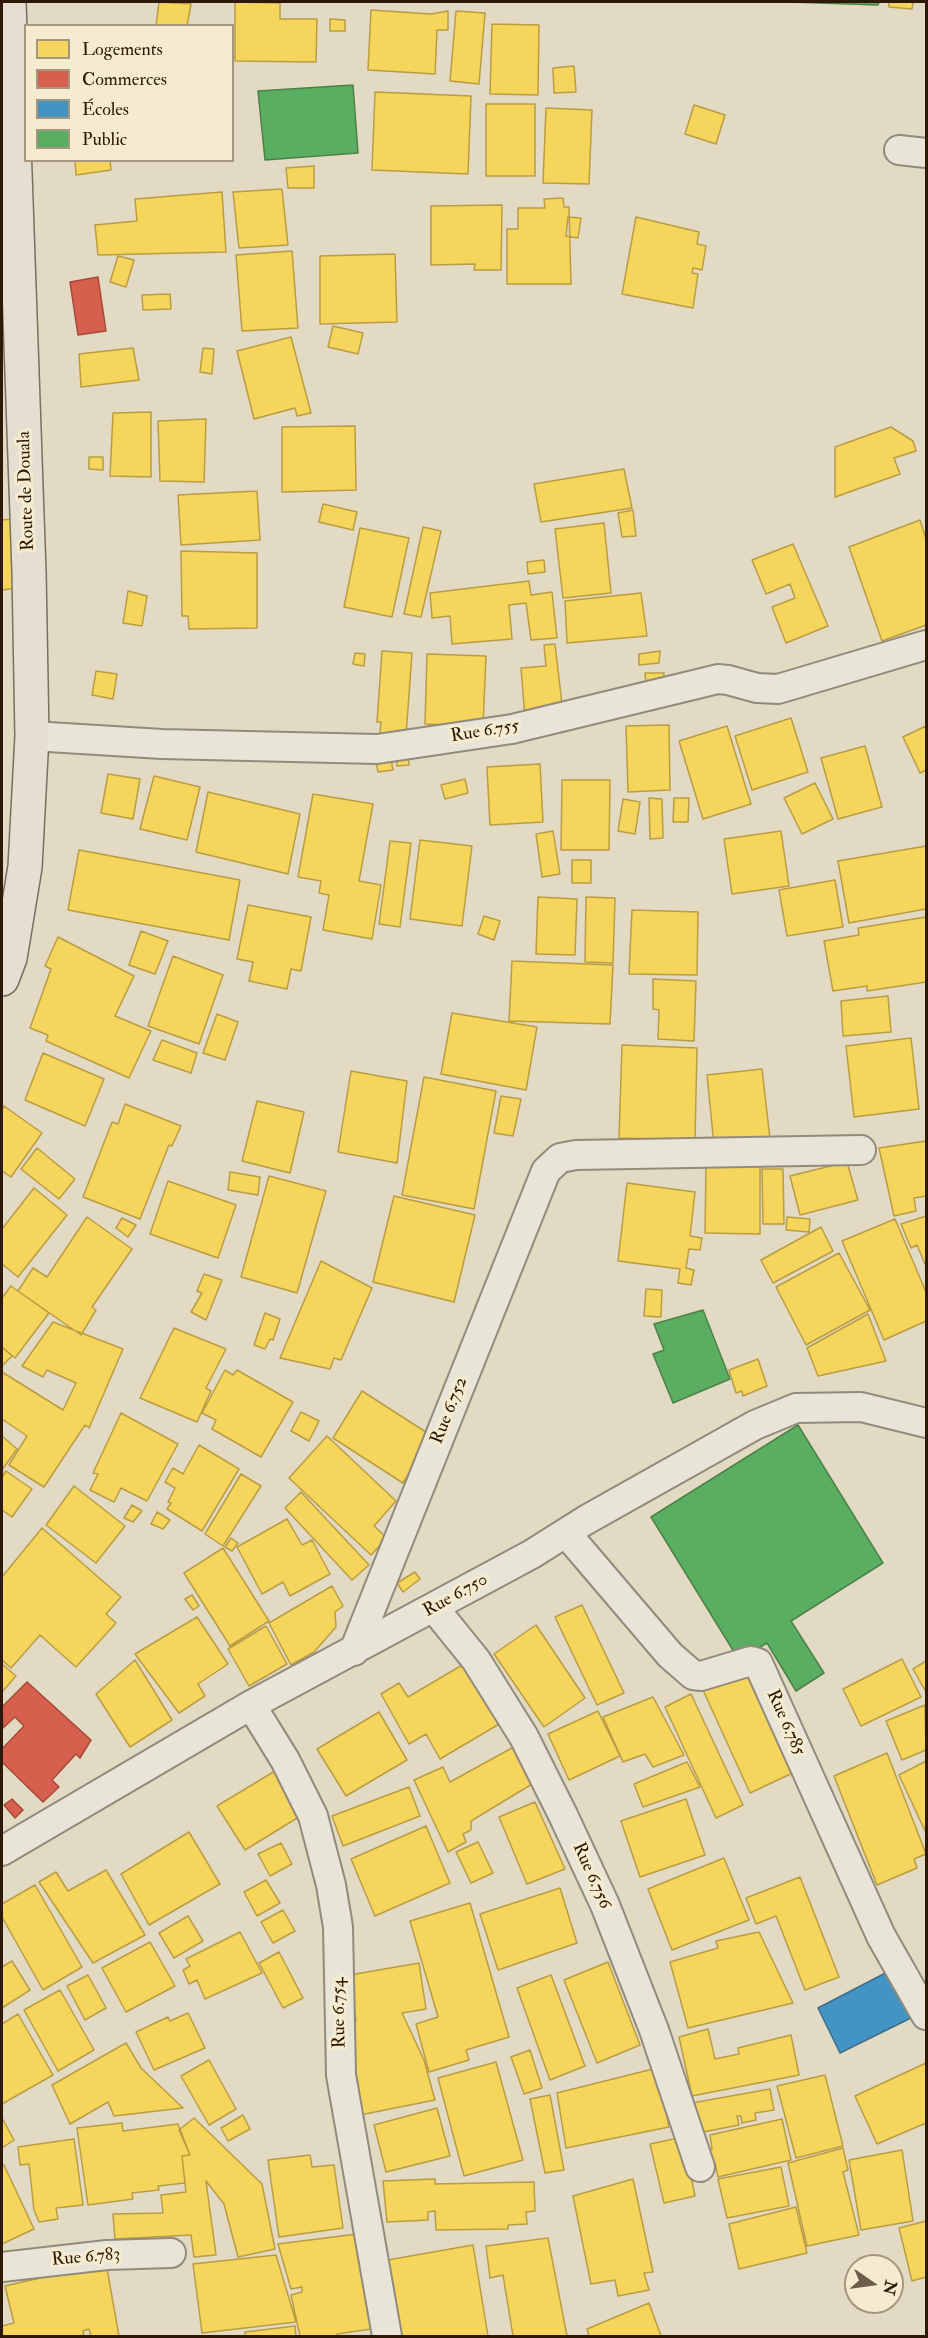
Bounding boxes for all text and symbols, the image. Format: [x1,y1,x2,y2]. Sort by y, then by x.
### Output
legend [24,24,234,162]
text: Logements [82,38,163,61]
text: Commerces [82,68,167,91]
text: Écoles [82,98,129,121]
text: Public [82,128,127,151]
street label: Route de Douala [14,431,40,551]
street label: Rue 6.755 [449,716,521,748]
street label: Rue 6.752 [427,1374,473,1448]
street label: Rue 6.750 [420,1569,492,1623]
street label: Rue 6.785 [761,1687,809,1759]
street label: Rue 6.756 [567,1839,615,1913]
street label: Rue 6.754 [329,1978,351,2048]
street label: Rue 6.783 [51,2244,121,2272]
north arrow [844,2254,904,2314]
text: N [878,2278,901,2297]

